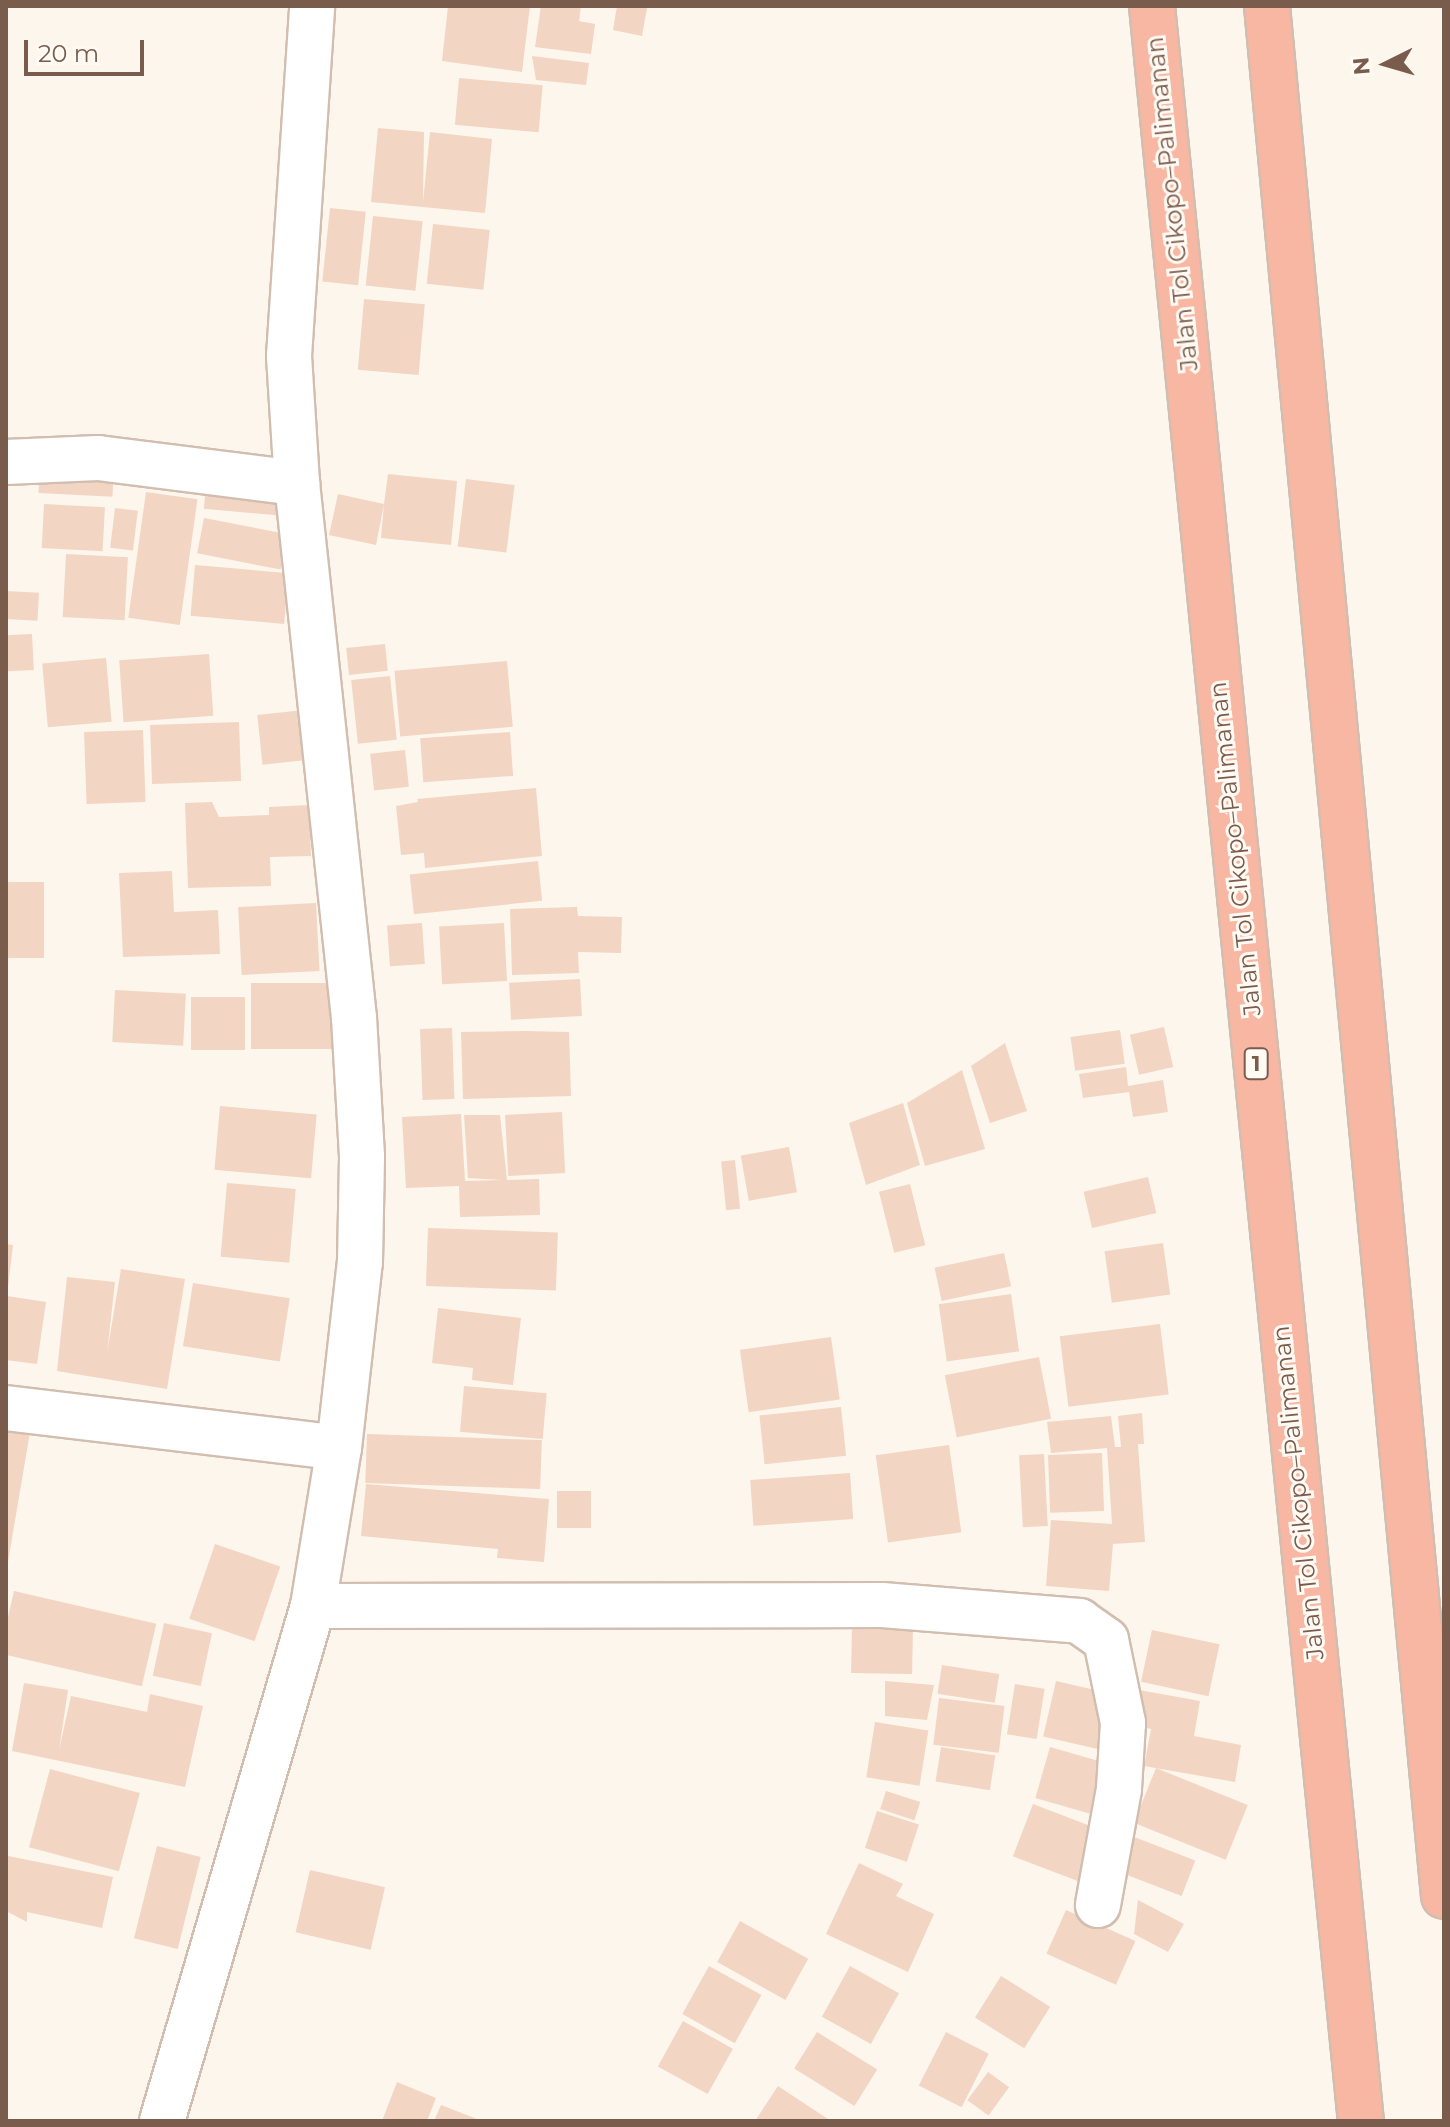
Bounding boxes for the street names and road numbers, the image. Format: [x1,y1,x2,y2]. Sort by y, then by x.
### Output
street label: Jalan Tol Cikopo–Palimanan [1140,36,1204,372]
street label: Jalan Tol Cikopo–Palimanan [1203,681,1267,1017]
road number: 1 [1242,1046,1270,1082]
street label: Jalan Tol Cikopo–Palimanan [1266,1325,1330,1661]

